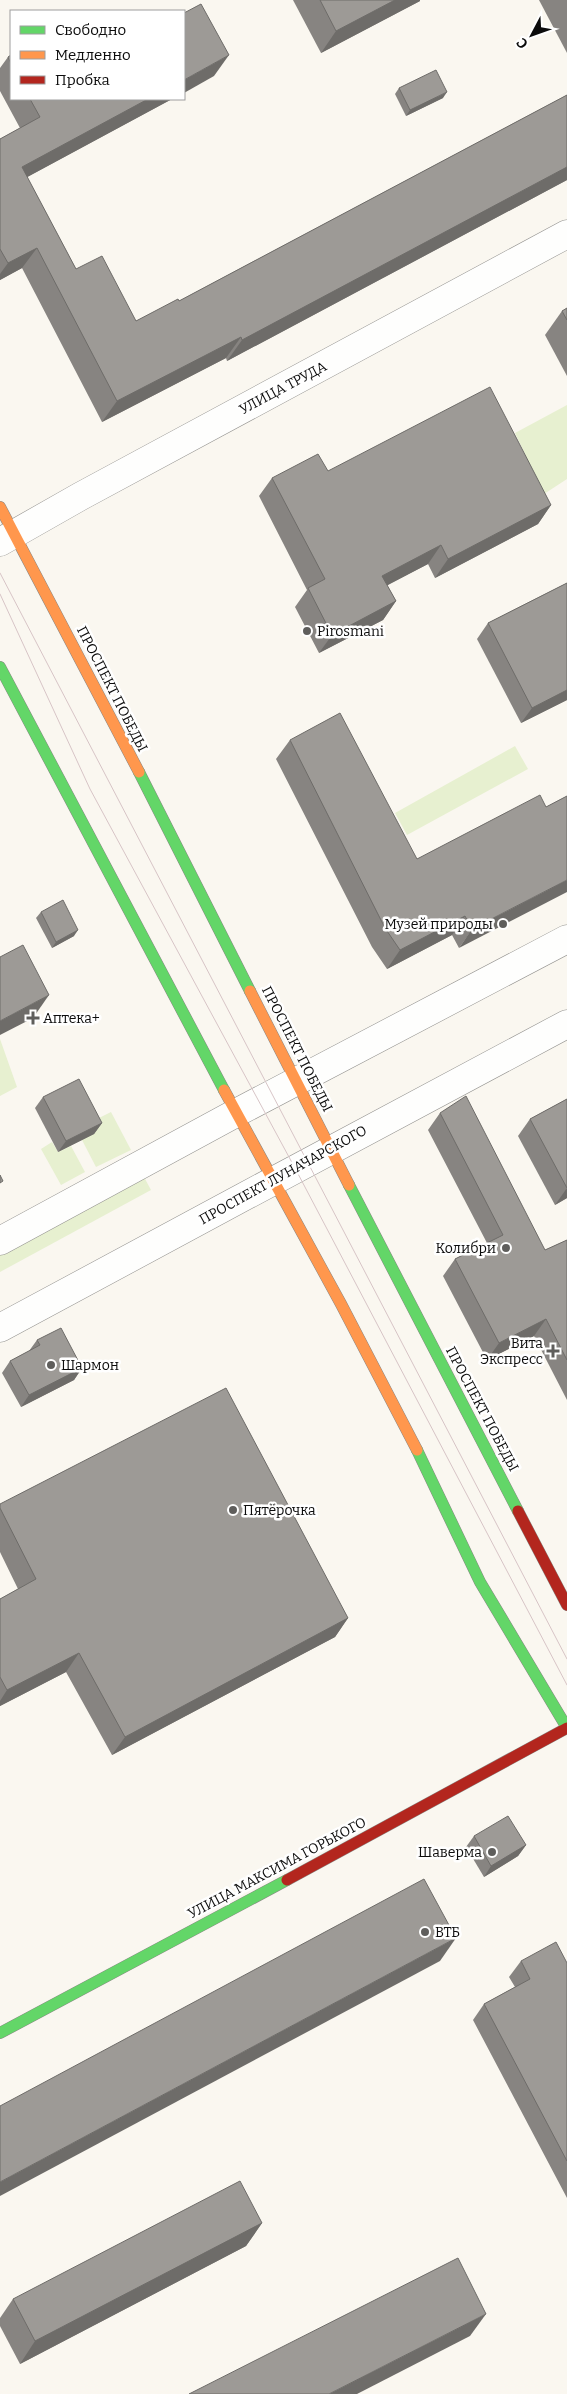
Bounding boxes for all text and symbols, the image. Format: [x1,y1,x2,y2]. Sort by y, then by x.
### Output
legend [10,10,185,100]
north arrow [507,10,557,60]
text: Свободно [55,21,126,39]
text: С [513,34,532,52]
text: Медленно [55,46,131,64]
text: Пробка [55,71,110,89]
street label: УЛИЦА ТРУДА [236,358,330,418]
street label: ПРОСПЕКТ ПОБЕДЫ [73,623,151,755]
place label: Pirosmani [317,623,384,640]
marker: Pirosmani [301,625,313,637]
place label: Музей природы [384,916,493,933]
marker: Музей природы [497,918,509,930]
street label: ПРОСПЕКТ ПОБЕДЫ [258,983,336,1115]
place label: Аптека+ [43,1010,100,1027]
marker: Аптека+ [27,1012,39,1024]
street label: ПРОСПЕКТ ЛУНАЧАРСКОГО [196,1122,370,1228]
place label: Колибри [435,1240,496,1257]
marker: Колибри [500,1242,512,1254]
place label: Вита Экспресс [480,1335,543,1368]
street label: ПРОСПЕКТ ПОБЕДЫ [442,1344,522,1474]
marker: Вита Экспресс [547,1345,559,1357]
place label: Шармон [61,1357,119,1374]
marker: Шармон [45,1359,57,1371]
place label: Пятёрочка [243,1502,316,1519]
marker: Пятёрочка [227,1504,239,1516]
street label: УЛИЦА МАКСИМА ГОРЬКОГО [185,1814,369,1922]
place label: Шаверма [418,1844,482,1861]
marker: Шаверма [486,1846,498,1858]
place label: ВТБ [435,1924,460,1941]
marker: ВТБ [419,1926,431,1938]

